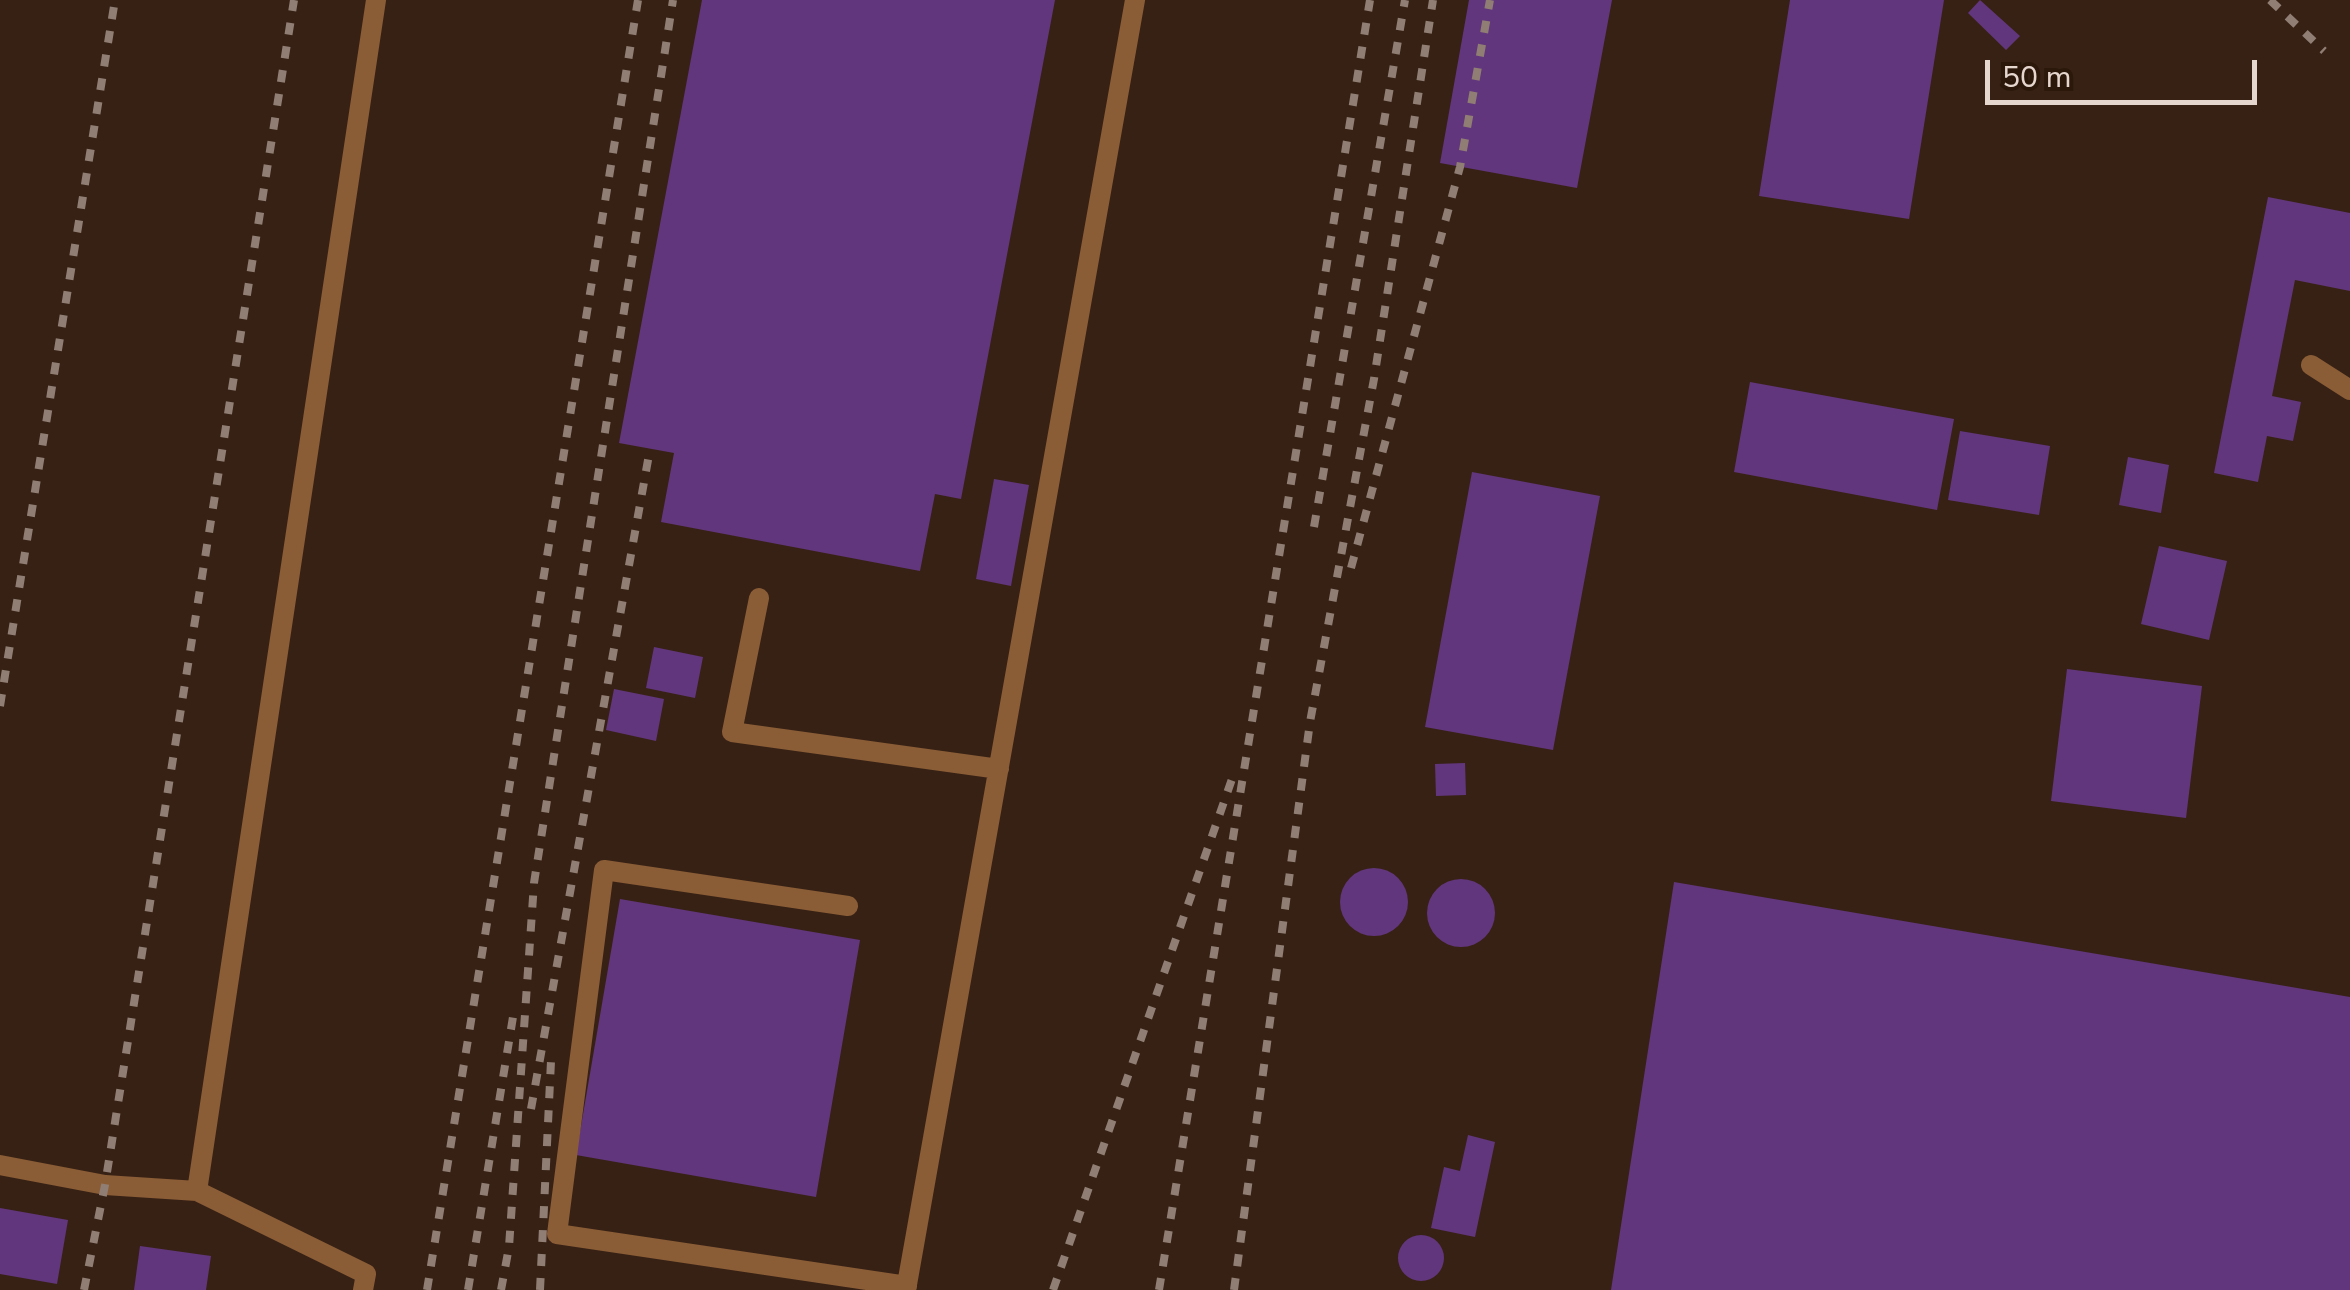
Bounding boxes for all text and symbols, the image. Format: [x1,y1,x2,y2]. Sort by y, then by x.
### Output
scale bar [1990,40,2262,102]
text: 50 m [2002,57,2071,98]

